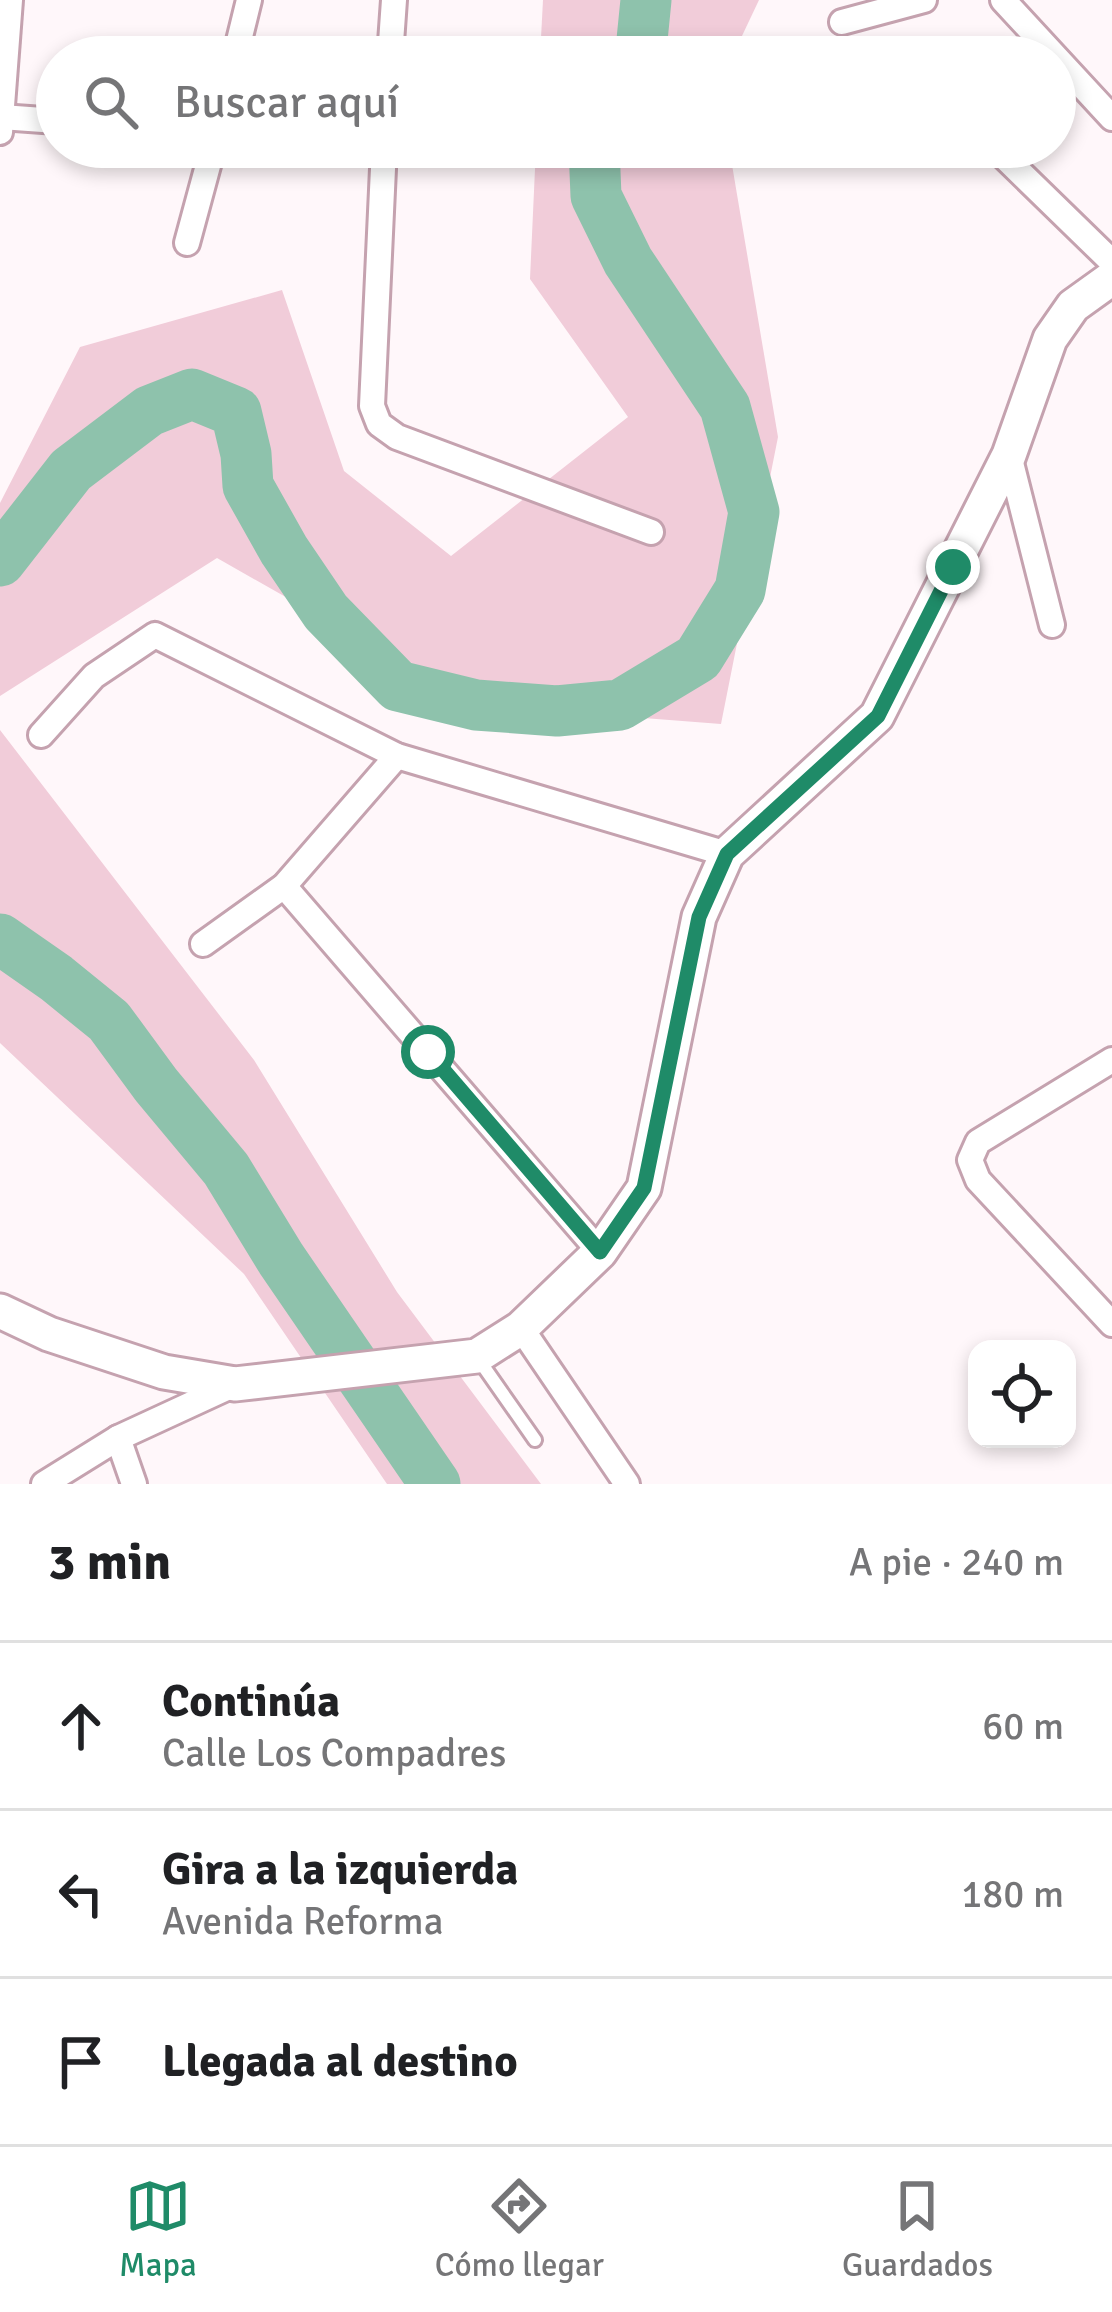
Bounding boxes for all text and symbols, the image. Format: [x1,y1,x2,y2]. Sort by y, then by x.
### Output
search box [36,36,1076,168]
icon: search [78,69,144,135]
text: Buscar aquí [174,75,399,130]
route end [926,540,980,594]
route start [401,1025,455,1079]
map controls [968,1340,1076,1448]
button: locate [968,1340,1076,1448]
text: 3 min [48,1531,171,1594]
text: A pie · 240 m [849,1538,1064,1586]
text: Continúa [162,1674,340,1729]
icon: ahead [48,1693,114,1759]
text: 60 m [982,1702,1064,1750]
text: Calle Los Compadres [162,1729,506,1777]
text: Gira a la izquierda [162,1842,518,1897]
icon: left [48,1861,114,1927]
text: 180 m [961,1870,1064,1918]
text: Avenida Reforma [162,1897,443,1945]
icon: arrive [48,2029,114,2095]
text: Llegada al destino [162,2034,518,2089]
tab: Mapa [119,2173,197,2286]
tab: Cómo llegar [435,2173,604,2286]
tab: Guardados [842,2173,993,2286]

